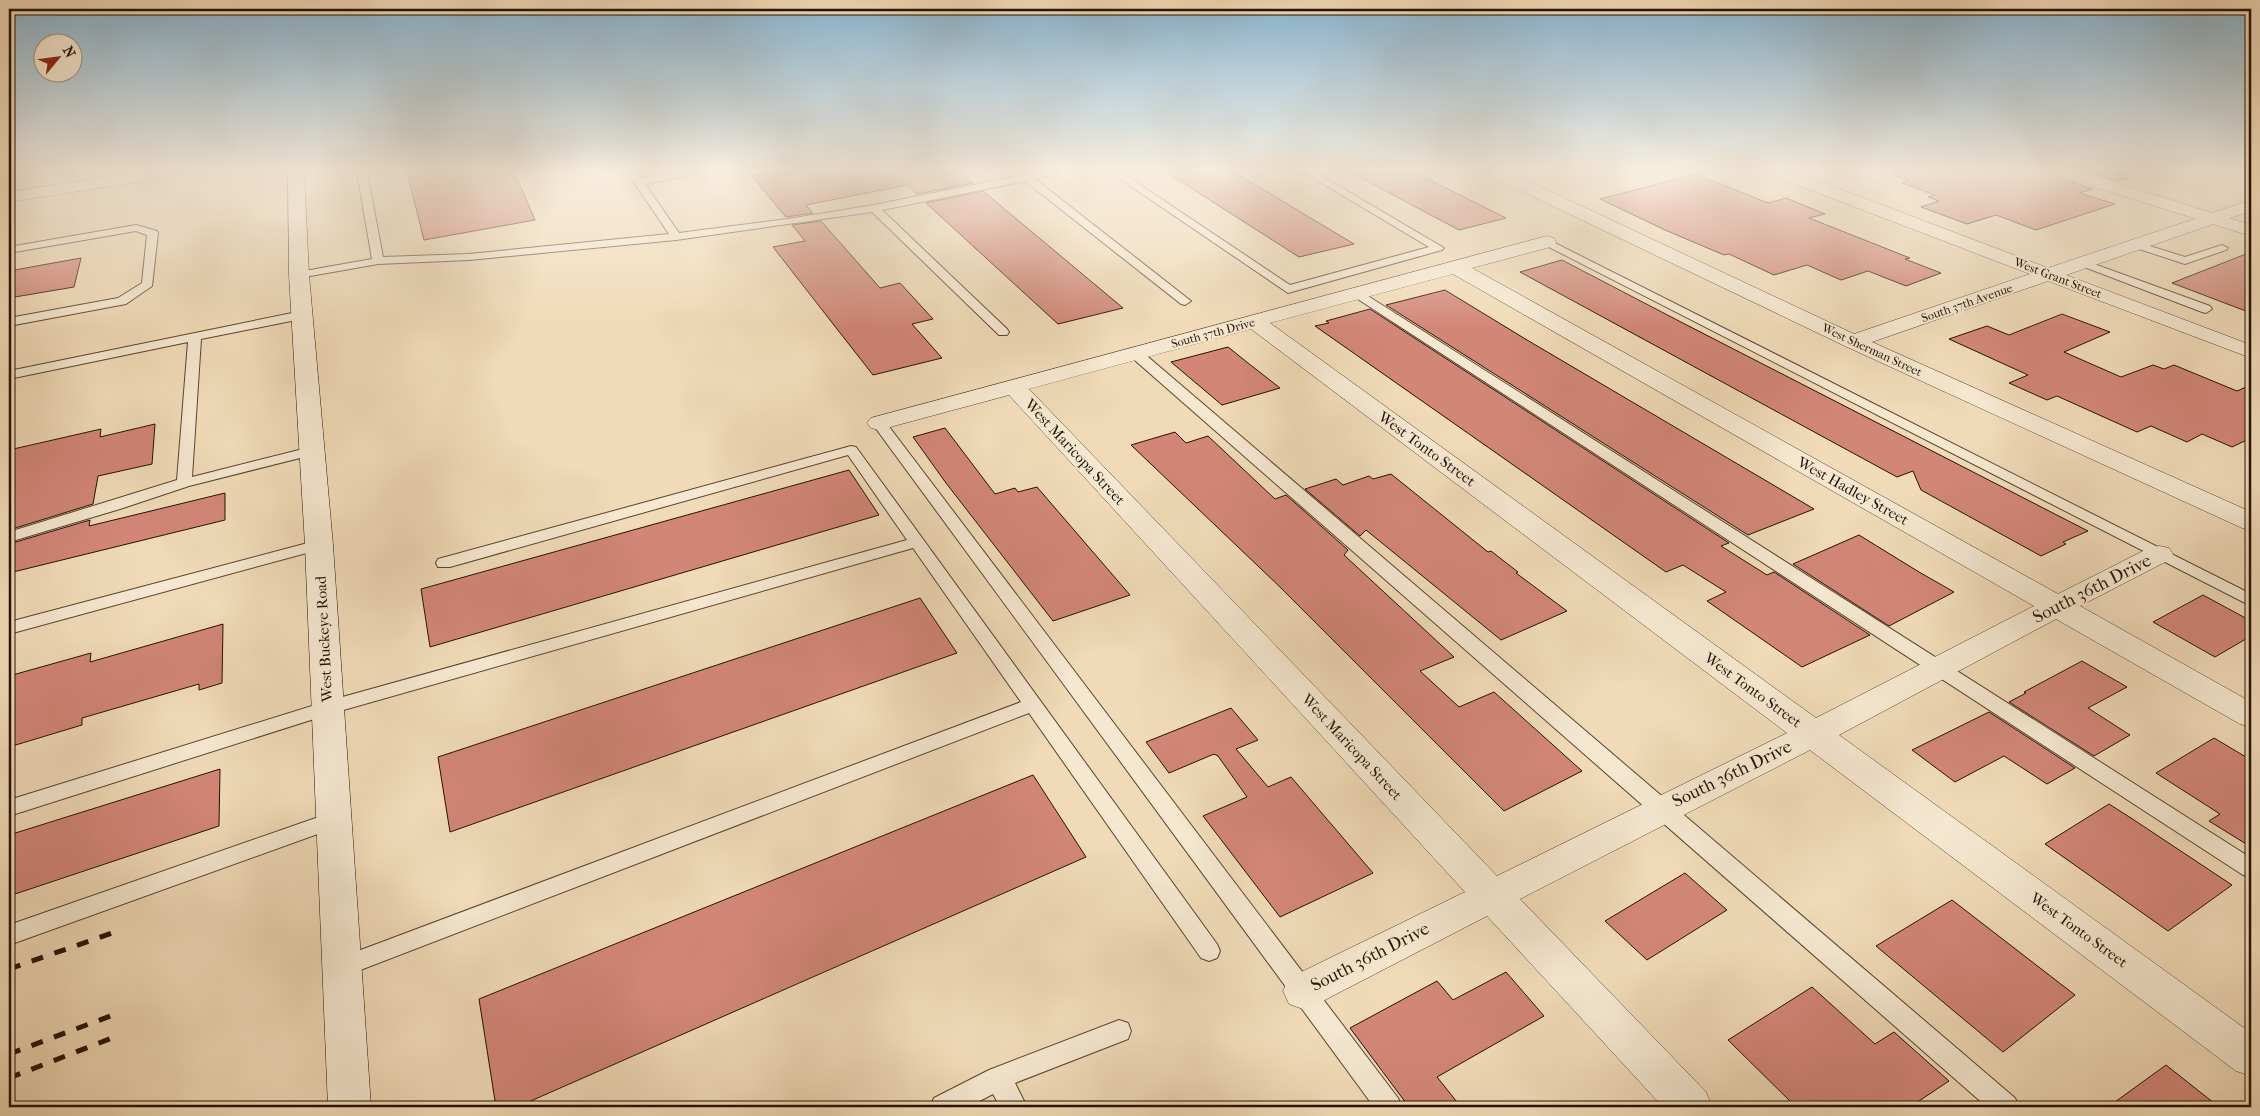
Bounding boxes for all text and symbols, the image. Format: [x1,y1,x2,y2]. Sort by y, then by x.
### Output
north arrow [32,32,82,82]
text: N [59,43,79,61]
street label: West Grant Street [2011,254,2104,301]
street label: South 37th Avenue [1920,281,2015,325]
street label: South 37th Drive [1170,315,1256,351]
street label: West Sherman Street [1819,320,1925,380]
street label: West Maricopa Street [1020,394,1129,509]
street label: West Tonto Street [1374,407,1480,491]
street label: West Hadley Street [1793,453,1912,529]
street label: South 36th Drive [2029,550,2155,628]
street label: West Buckeye Road [312,575,336,704]
street label: West Tonto Street [1700,648,1806,732]
street label: West Maricopa Street [1297,689,1406,804]
street label: South 36th Drive [1669,736,1795,812]
street label: West Tonto Street [2026,888,2132,972]
street label: South 36th Drive [1307,918,1433,996]

